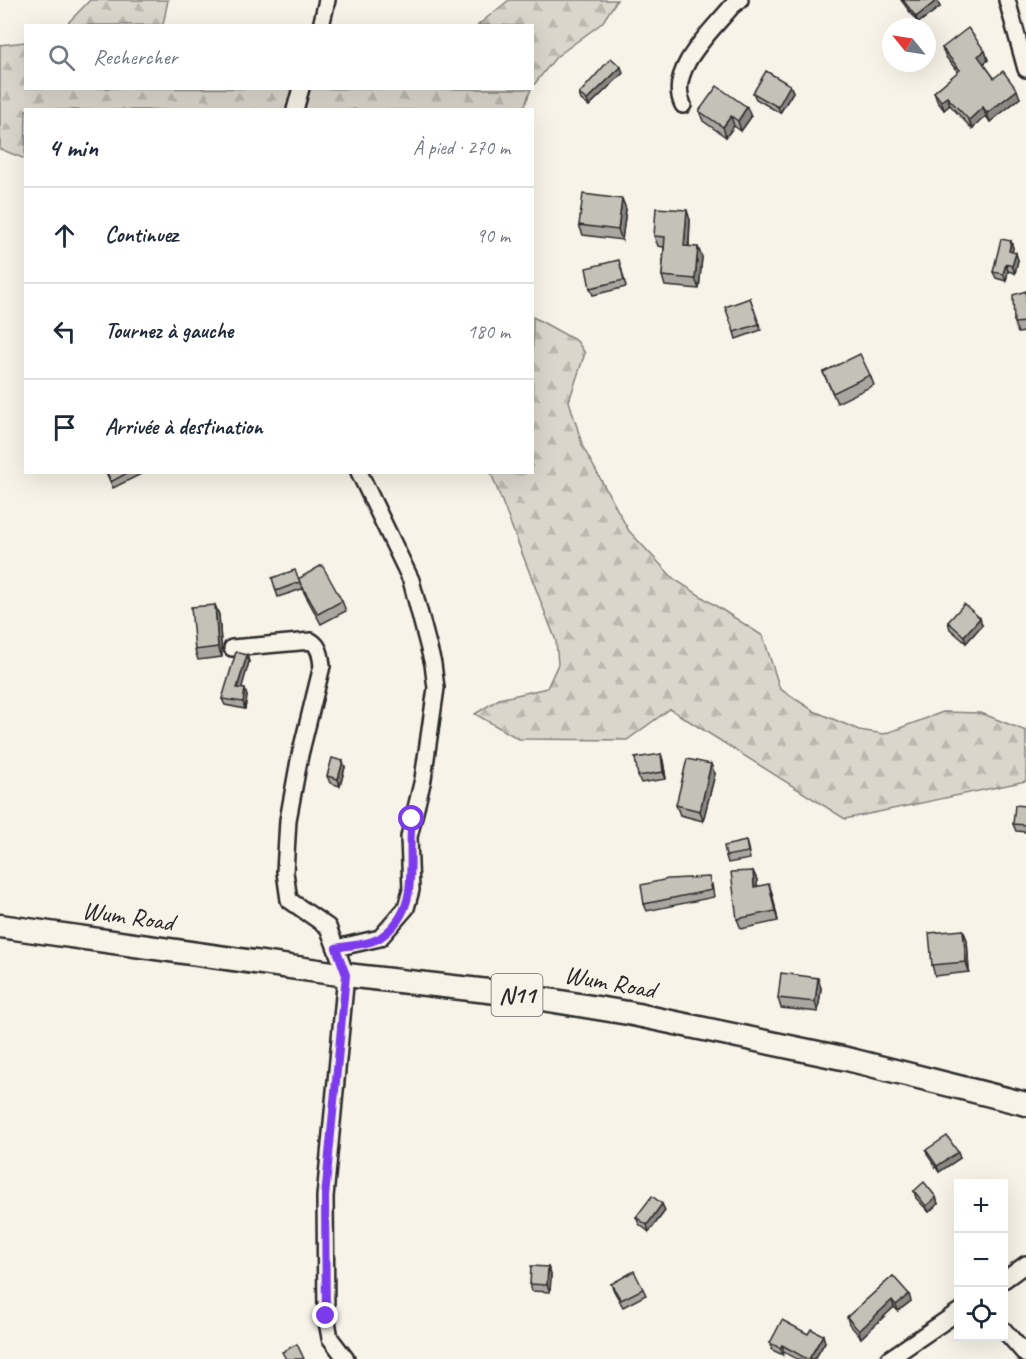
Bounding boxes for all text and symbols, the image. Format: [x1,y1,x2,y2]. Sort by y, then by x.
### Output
north arrow [882,18,936,72]
search box [24,24,534,90]
icon: search [45,41,78,74]
text: Rechercher [93,43,177,71]
text: 4 min [48,131,98,164]
text: À pied · 270 m [413,135,510,160]
icon: ahead [48,219,81,252]
text: Continuez [105,221,178,249]
text: 90 m [476,223,510,248]
icon: left [48,315,81,348]
text: Tournez à gauche [105,317,233,345]
text: 180 m [467,319,510,344]
icon: arrive [48,411,81,444]
text: Arrivée à destination [105,413,263,441]
route start [398,805,424,831]
street label: Wum Road [80,893,180,939]
street label: Wum Road [562,958,662,1007]
road number: N11 [492,974,542,1016]
map controls [954,1179,1008,1341]
button: + [954,1179,1008,1233]
button: − [954,1233,1008,1287]
button: locate [954,1287,1008,1341]
route end [312,1302,338,1328]

